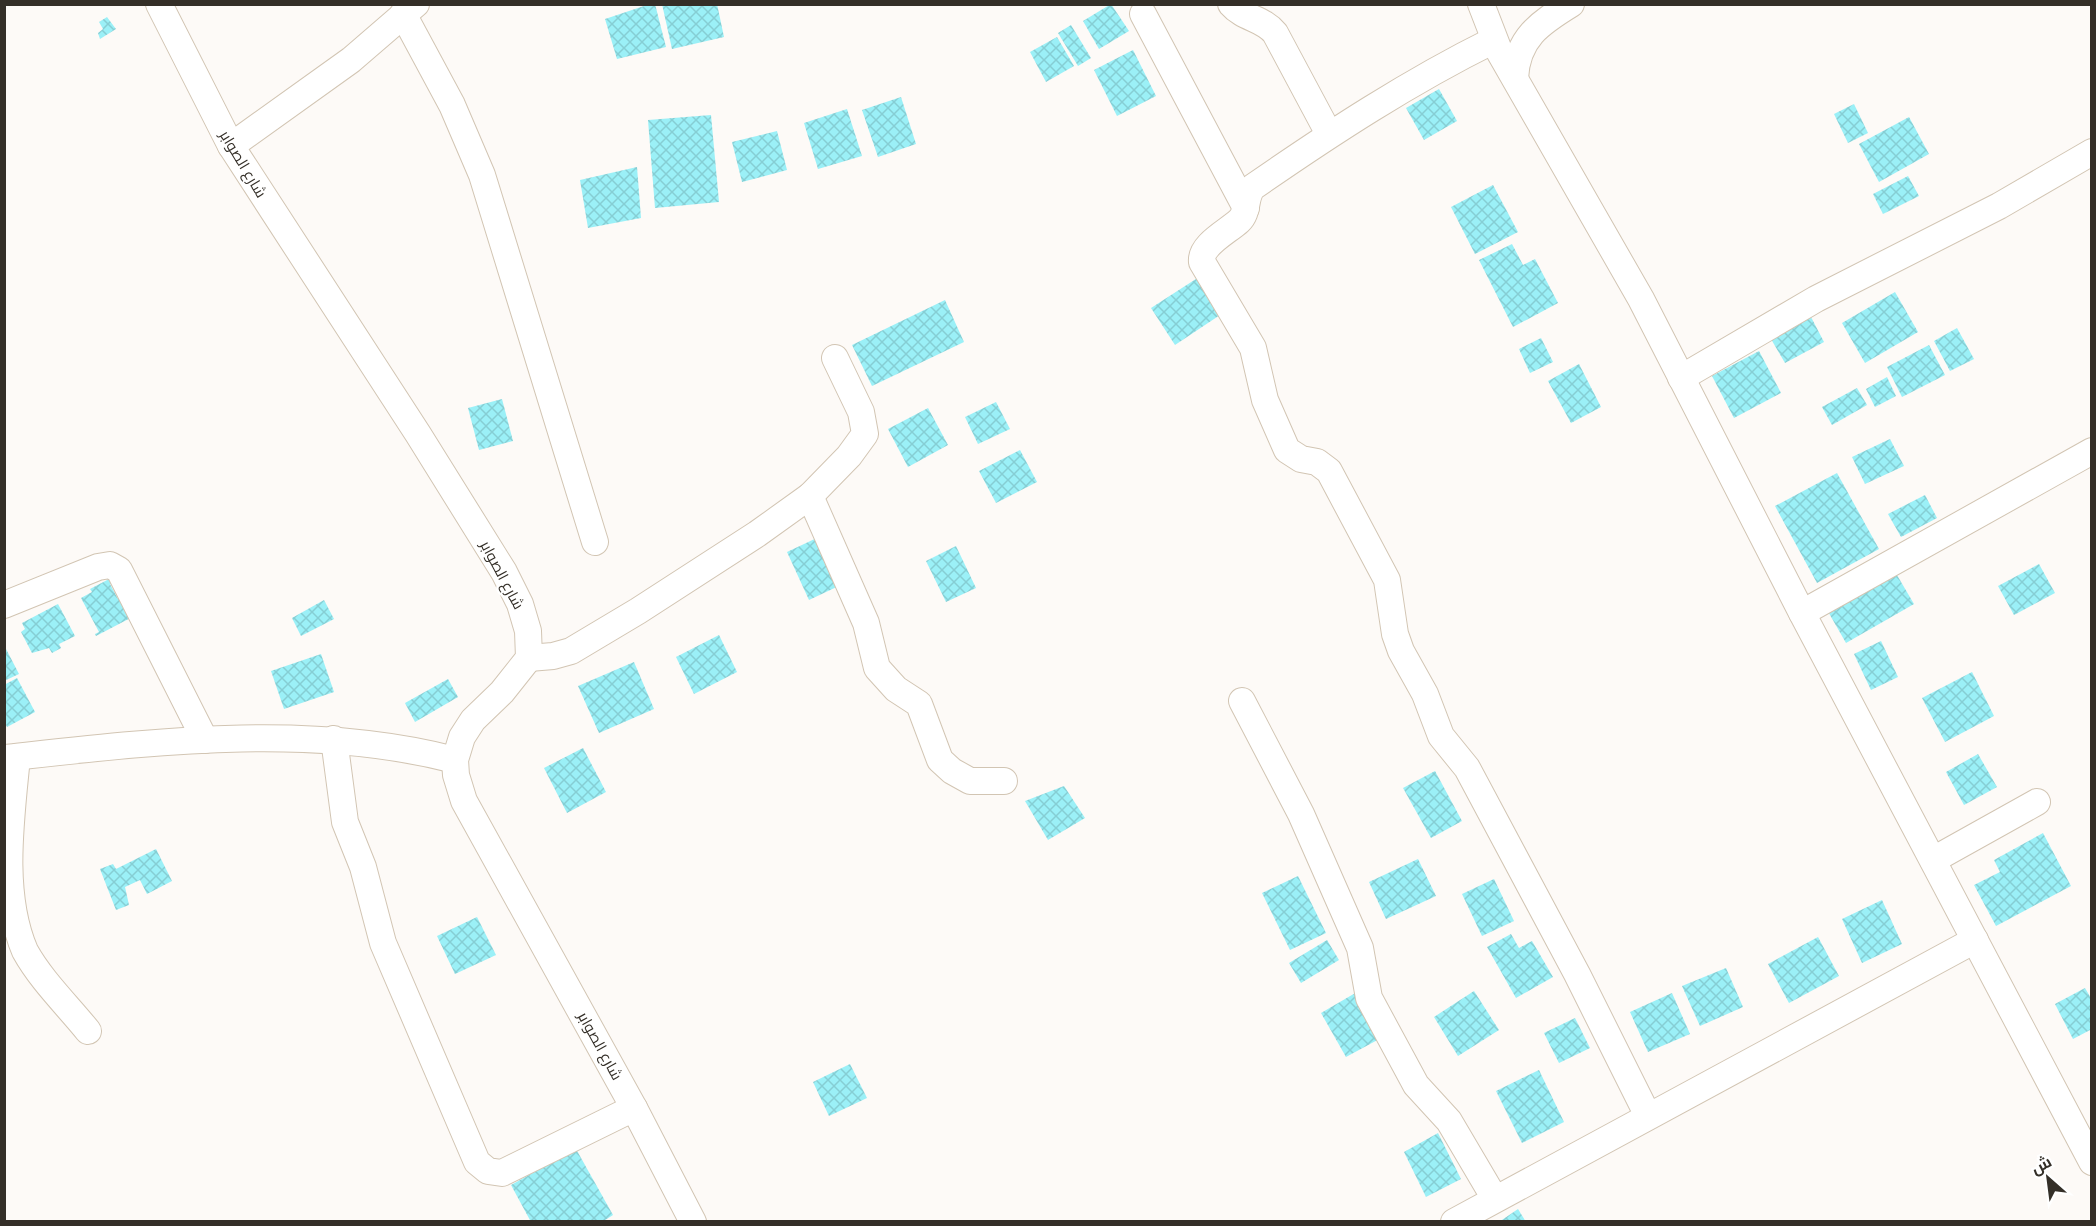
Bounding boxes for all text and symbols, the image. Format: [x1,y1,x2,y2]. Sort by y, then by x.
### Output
street label: شارع الصوابر [214,126,270,202]
street label: شارع الصوابر [474,537,528,613]
street label: شارع الصوابر [572,1008,626,1084]
north arrow [2018,1148,2078,1208]
text: ش [2028,1152,2055,1179]

